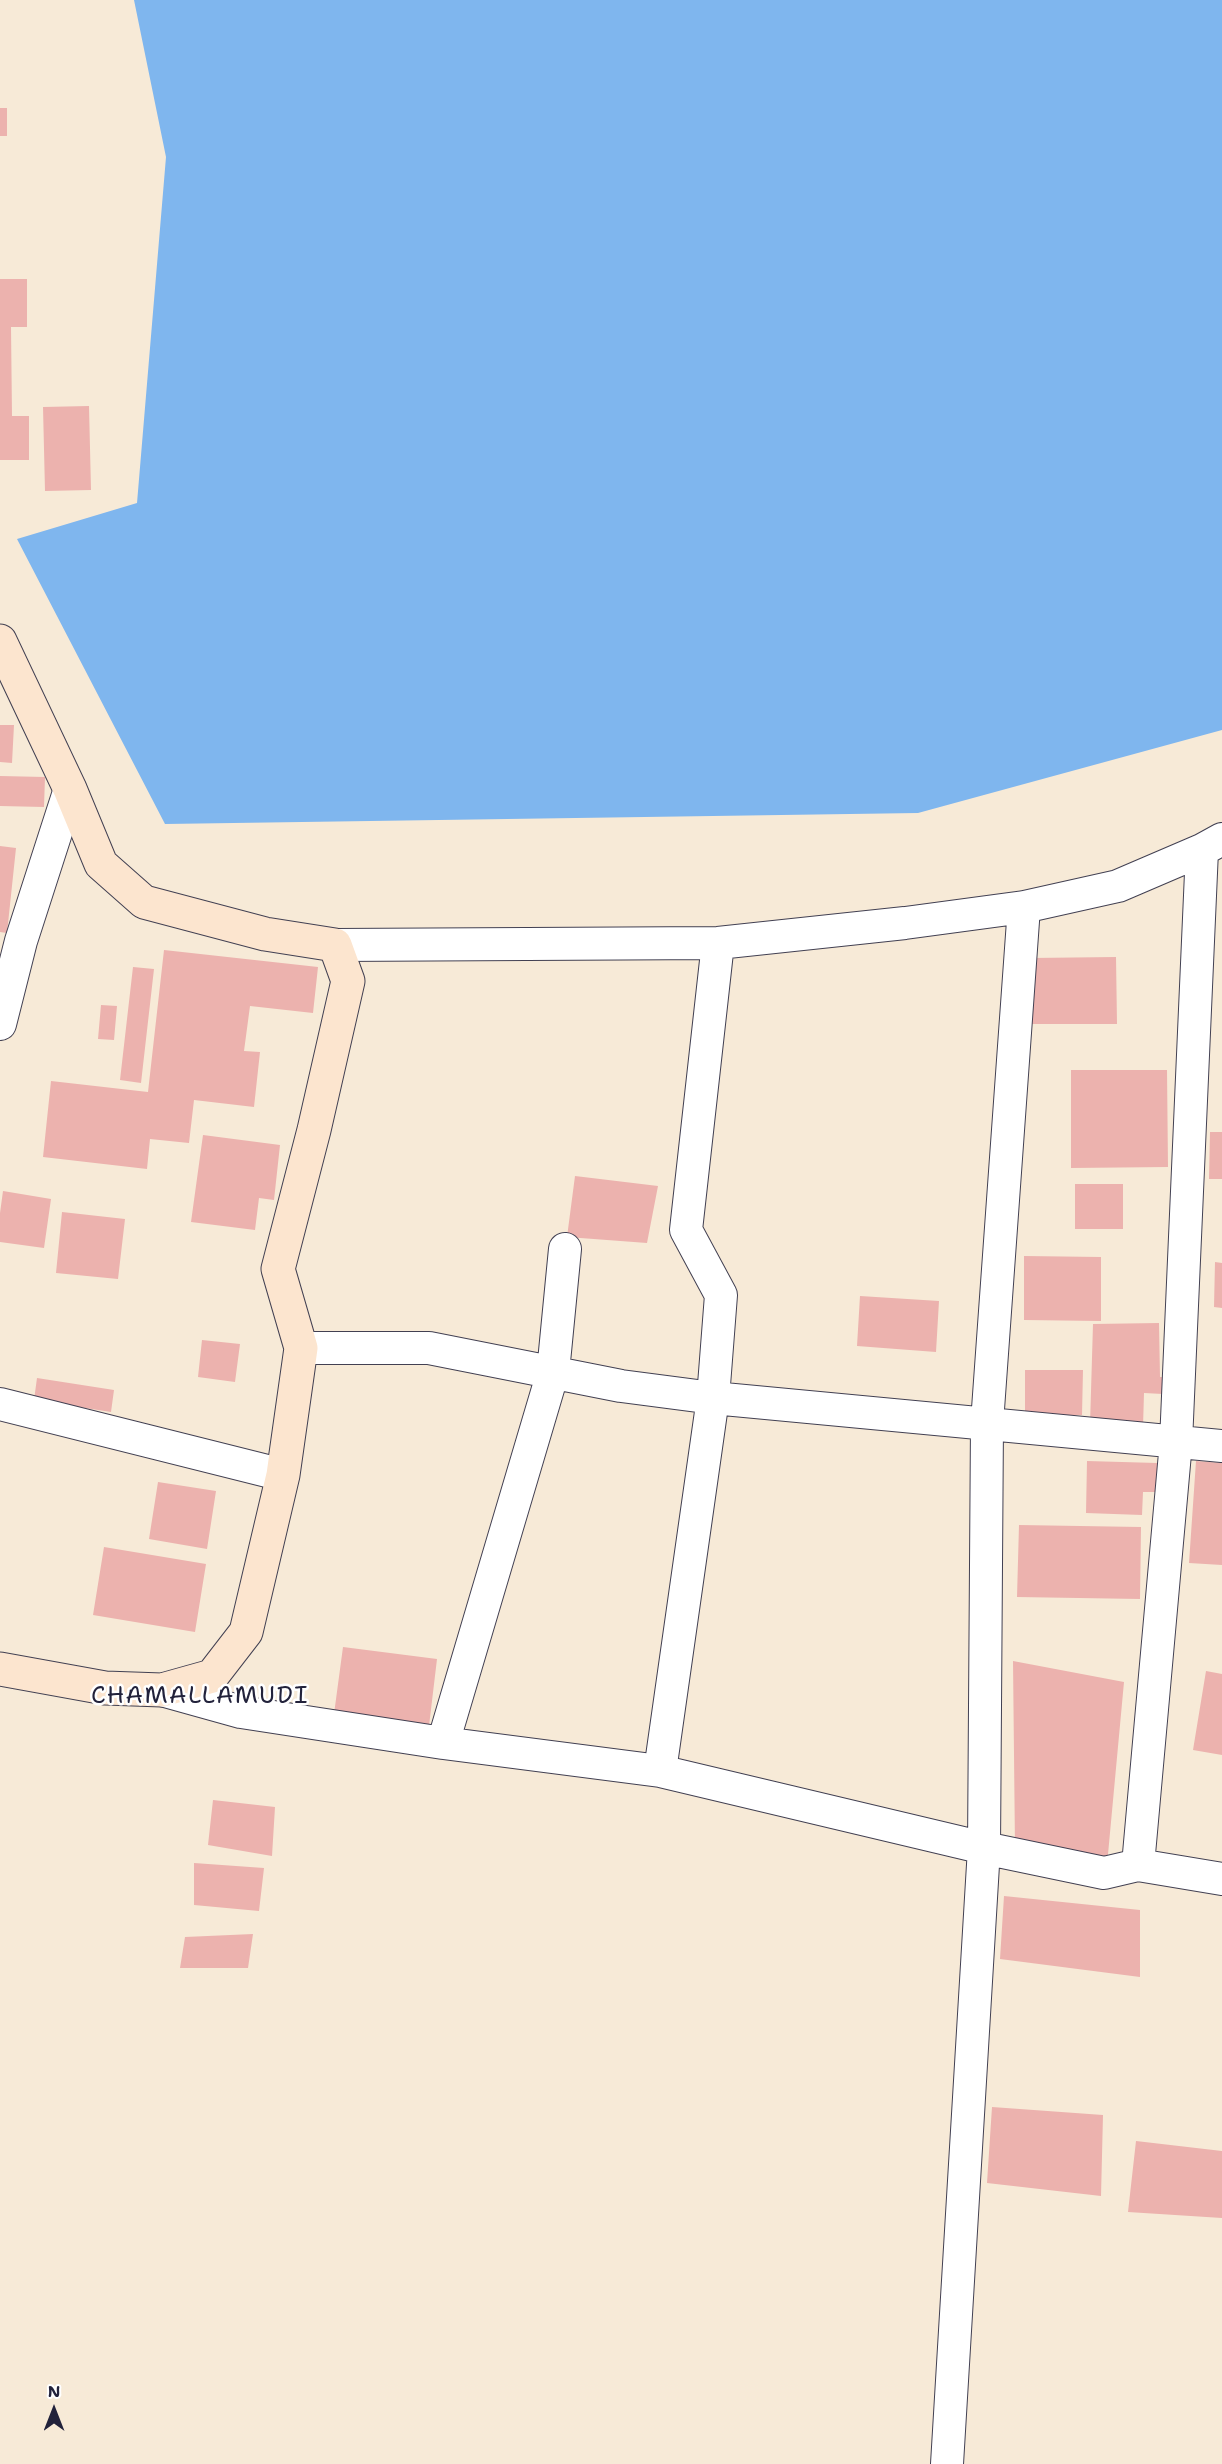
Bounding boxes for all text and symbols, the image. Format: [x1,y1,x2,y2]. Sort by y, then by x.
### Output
district label: CHAMALLAMUDI [91,1683,309,1711]
north arrow [24,2380,84,2440]
text: N [48,2381,60,2402]

